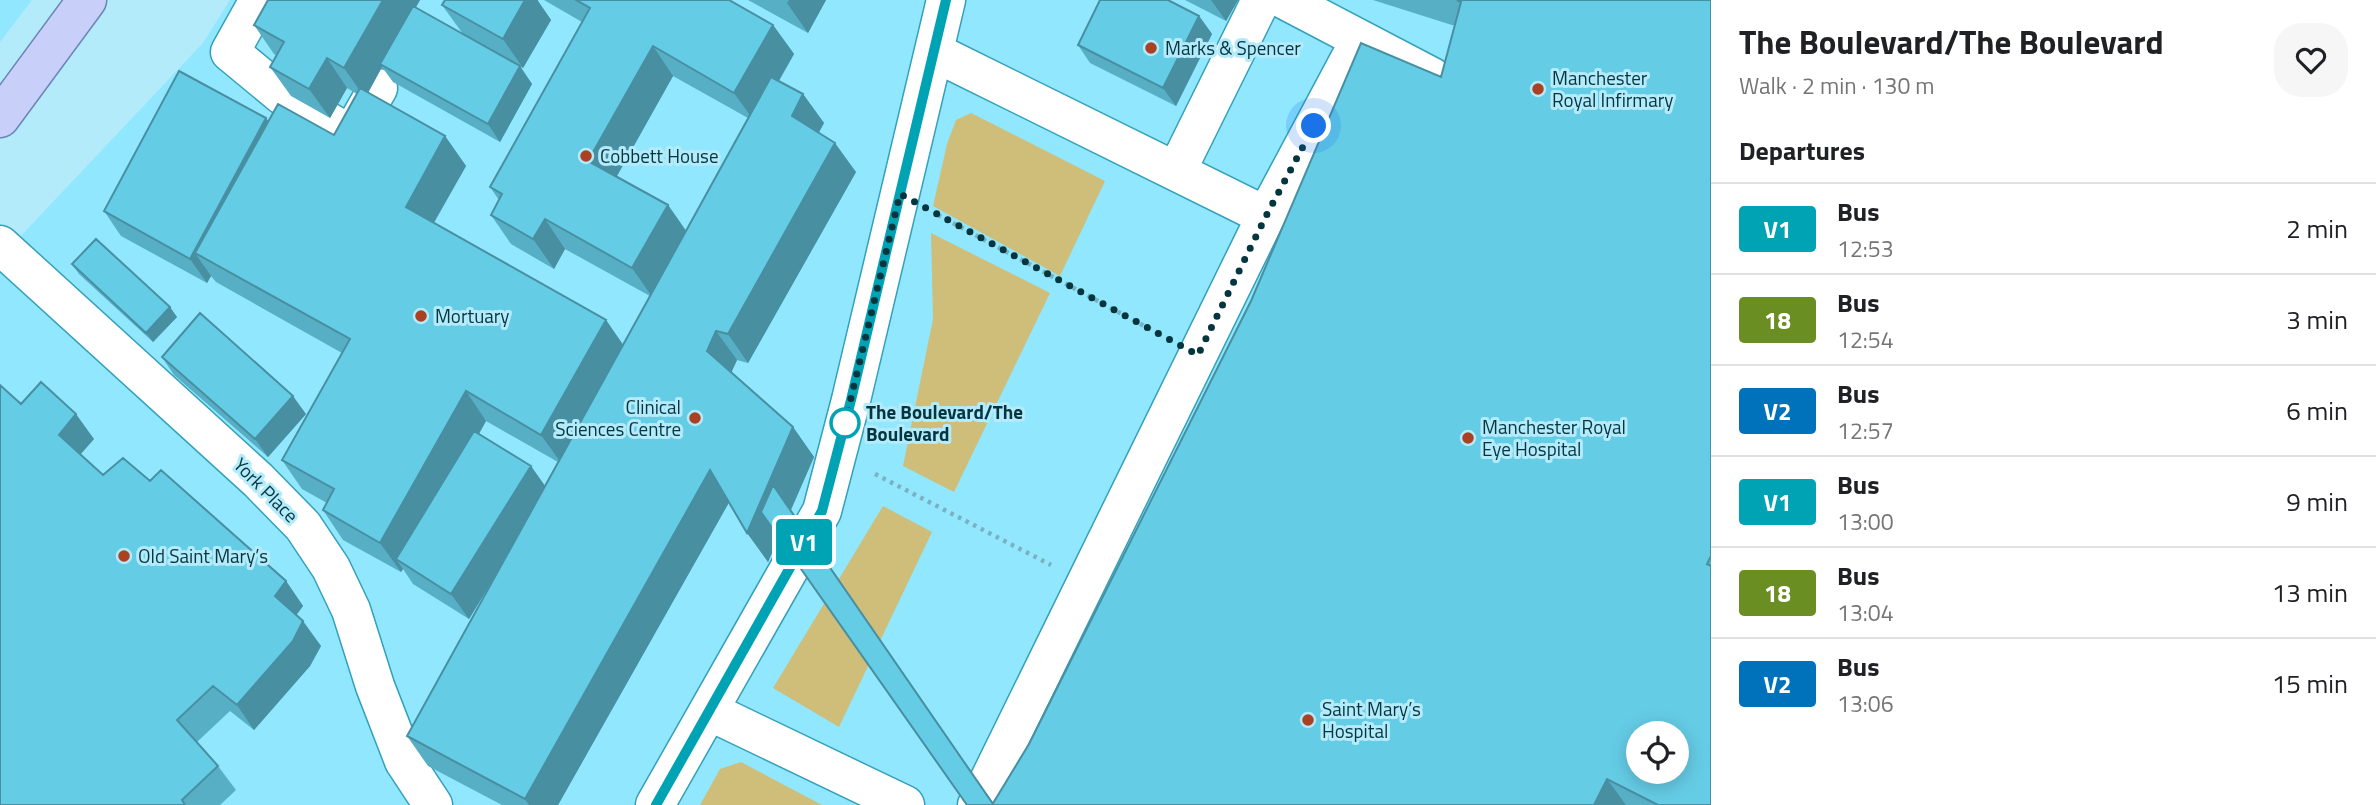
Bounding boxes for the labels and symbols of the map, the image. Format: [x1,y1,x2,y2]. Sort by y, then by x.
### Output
place label: Marks & Spencer [1165,33,1301,62]
marker: Marks & Spencer [1143,40,1159,56]
place label: Manchester Royal Infirmary [1552,63,1674,114]
marker: Manchester Royal Infirmary [1530,81,1546,97]
your location [1296,108,1331,143]
place label: Cobbett House [600,141,719,170]
marker: Cobbett House [578,148,594,164]
place label: Mortuary [435,301,510,330]
marker: Mortuary [413,308,429,324]
place label: Clinical Sciences Centre [555,392,681,443]
place label: The Boulevard/The Boulevard [866,397,1023,448]
marker: The Boulevard/The Boulevard [830,408,860,438]
marker: Clinical Sciences Centre [687,410,703,426]
place label: Manchester Royal Eye Hospital [1482,412,1626,463]
marker: Manchester Royal Eye Hospital [1460,430,1476,446]
street label: York Place [227,450,306,529]
line badge: V1 [772,519,836,565]
place label: Old Saint Mary’s [138,541,268,570]
marker: Old Saint Mary’s [116,548,132,564]
place label: Saint Mary’s Hospital [1322,694,1421,745]
marker: Saint Mary’s Hospital [1300,712,1316,728]

